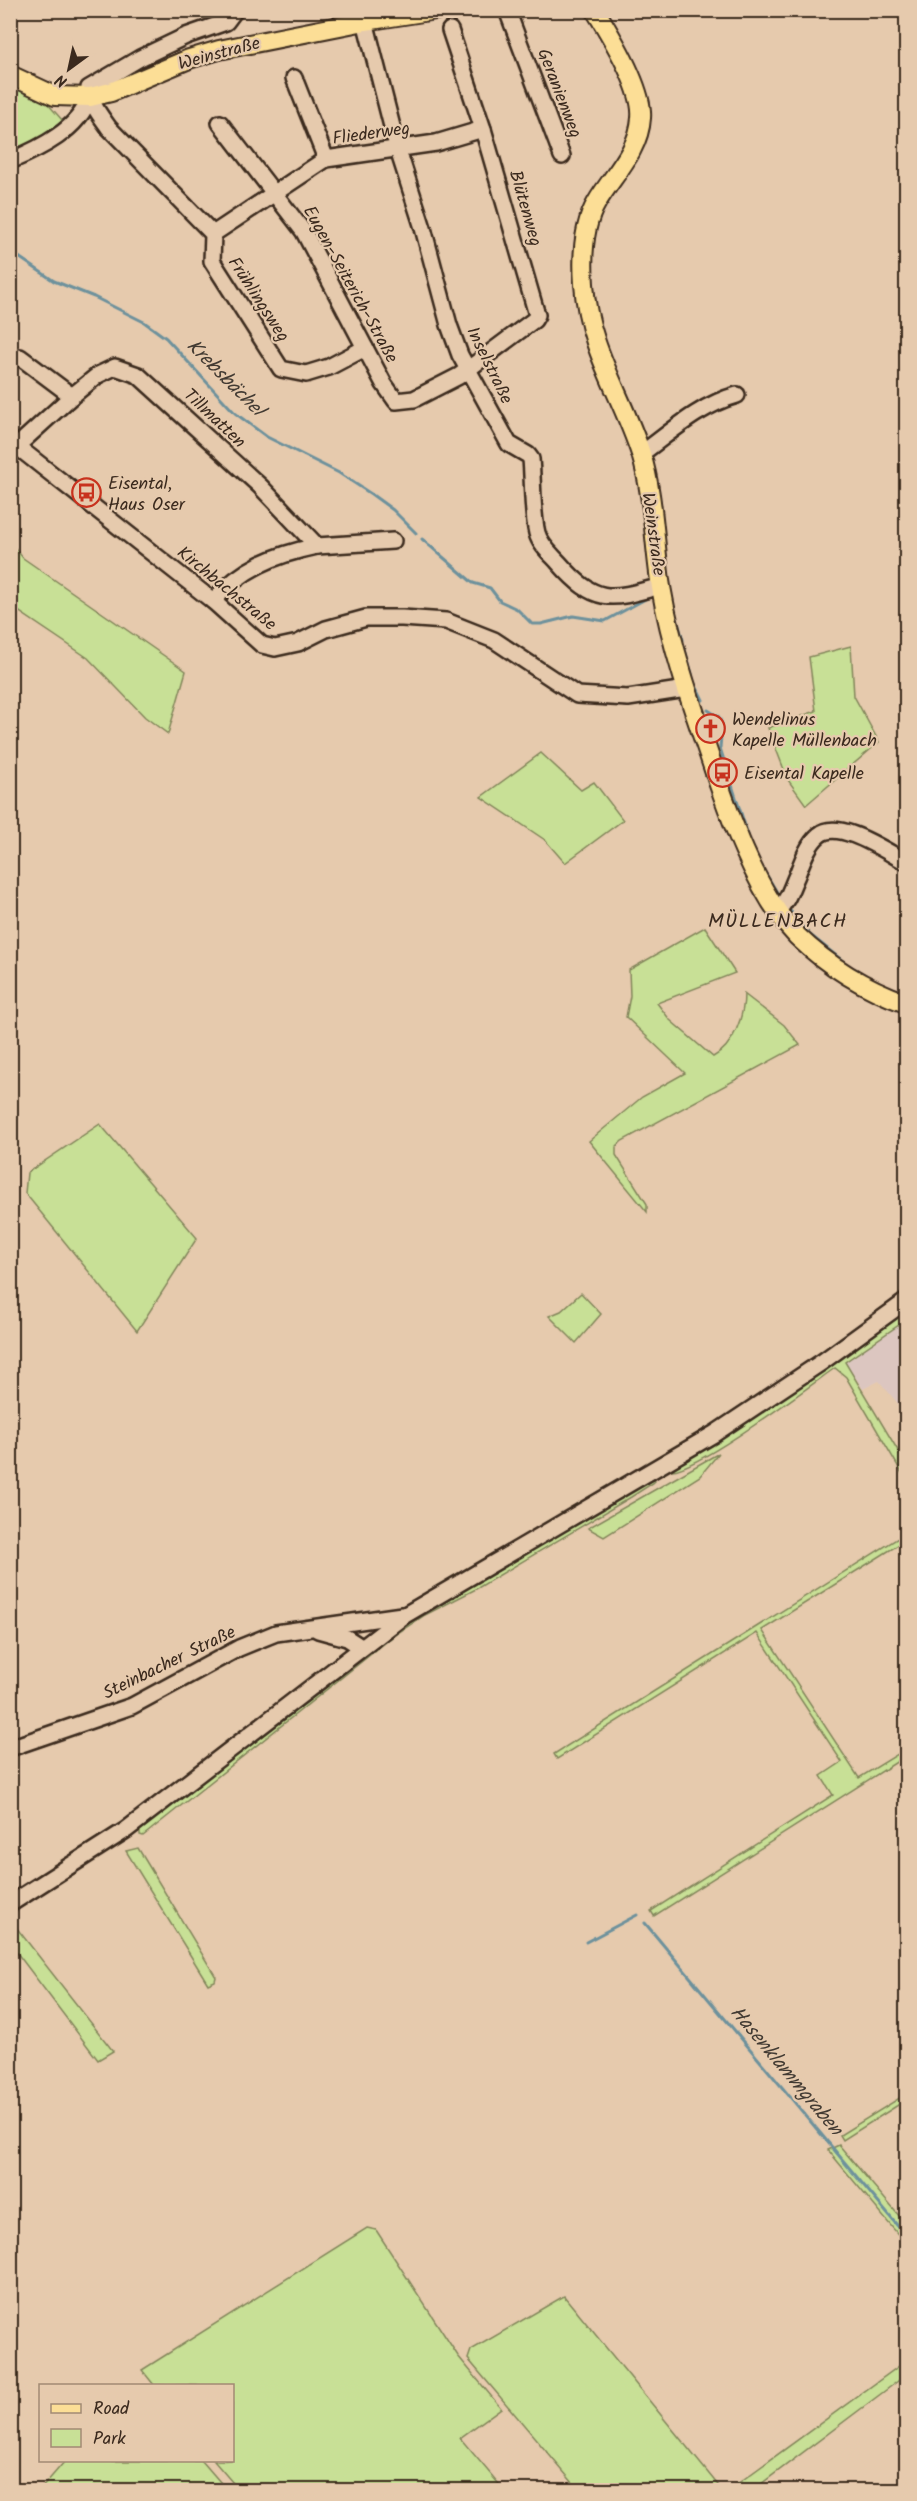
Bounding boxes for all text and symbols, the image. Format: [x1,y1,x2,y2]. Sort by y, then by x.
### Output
street label: Weinstraße [175,30,264,79]
north arrow [39,39,99,99]
street label: Geranienweg [528,45,589,143]
text: N [51,67,73,94]
street label: Fliederweg [331,115,412,154]
street label: Blütenweg [500,167,549,250]
street label: Eugen-Seiterich-Straße [294,201,405,369]
street label: Frühlingsweg [219,251,296,348]
street label: Inselstraße [457,322,520,409]
water label: Krebsbächel [178,332,274,428]
street label: Tillmatten [176,382,252,456]
place label: Eisental, Haus Oser [108,470,186,520]
bus stop icon: Eisental, Haus Oser [71,477,103,509]
street label: Weinstraße [632,491,673,578]
street label: Kirchbachstraße [170,540,282,639]
place label: Wendelinus Kapelle Müllenbach [732,706,877,756]
church icon: Wendelinus Kapelle Müllenbach [695,713,727,745]
bus stop icon: Eisental Kapelle [707,757,739,789]
place label: Eisental Kapelle [744,760,864,789]
district label: MÜLLENBACH [708,906,848,938]
street label: Steinbacher Straße [98,1619,241,1708]
water label: Hasenklammgraben [721,1999,851,2145]
legend [39,2384,234,2462]
text: Road [93,2395,130,2424]
text: Park [93,2425,126,2454]

